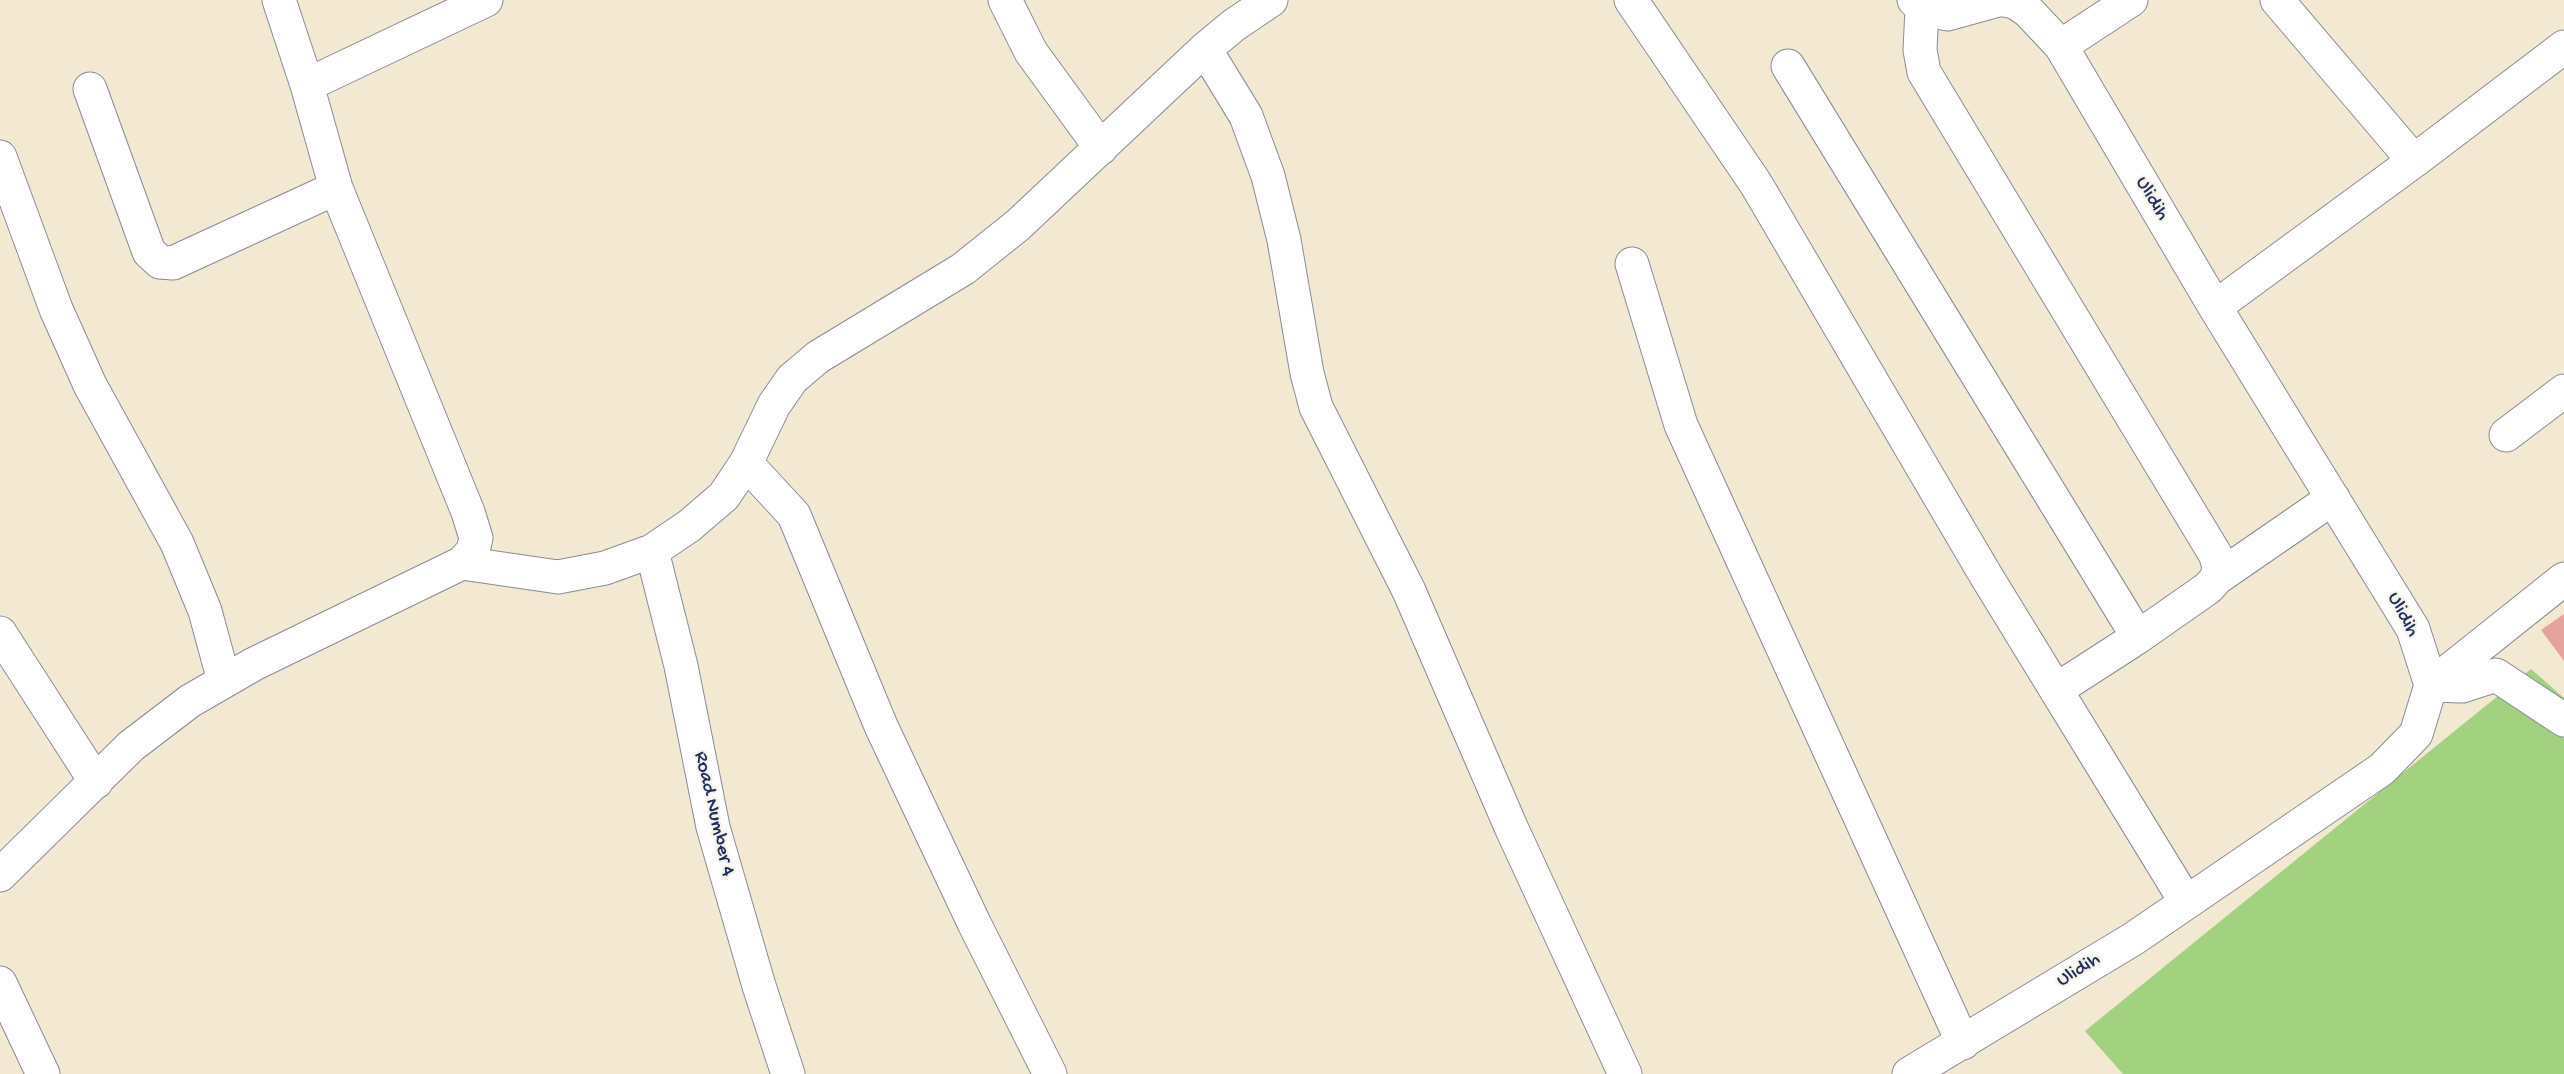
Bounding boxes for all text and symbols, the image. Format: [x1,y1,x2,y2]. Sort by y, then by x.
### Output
street label: Ulidih [2129,173,2173,225]
street label: Ulidih [2380,589,2424,641]
street label: Road Number 4 [687,749,739,879]
street label: Ulidih [2053,948,2105,994]

